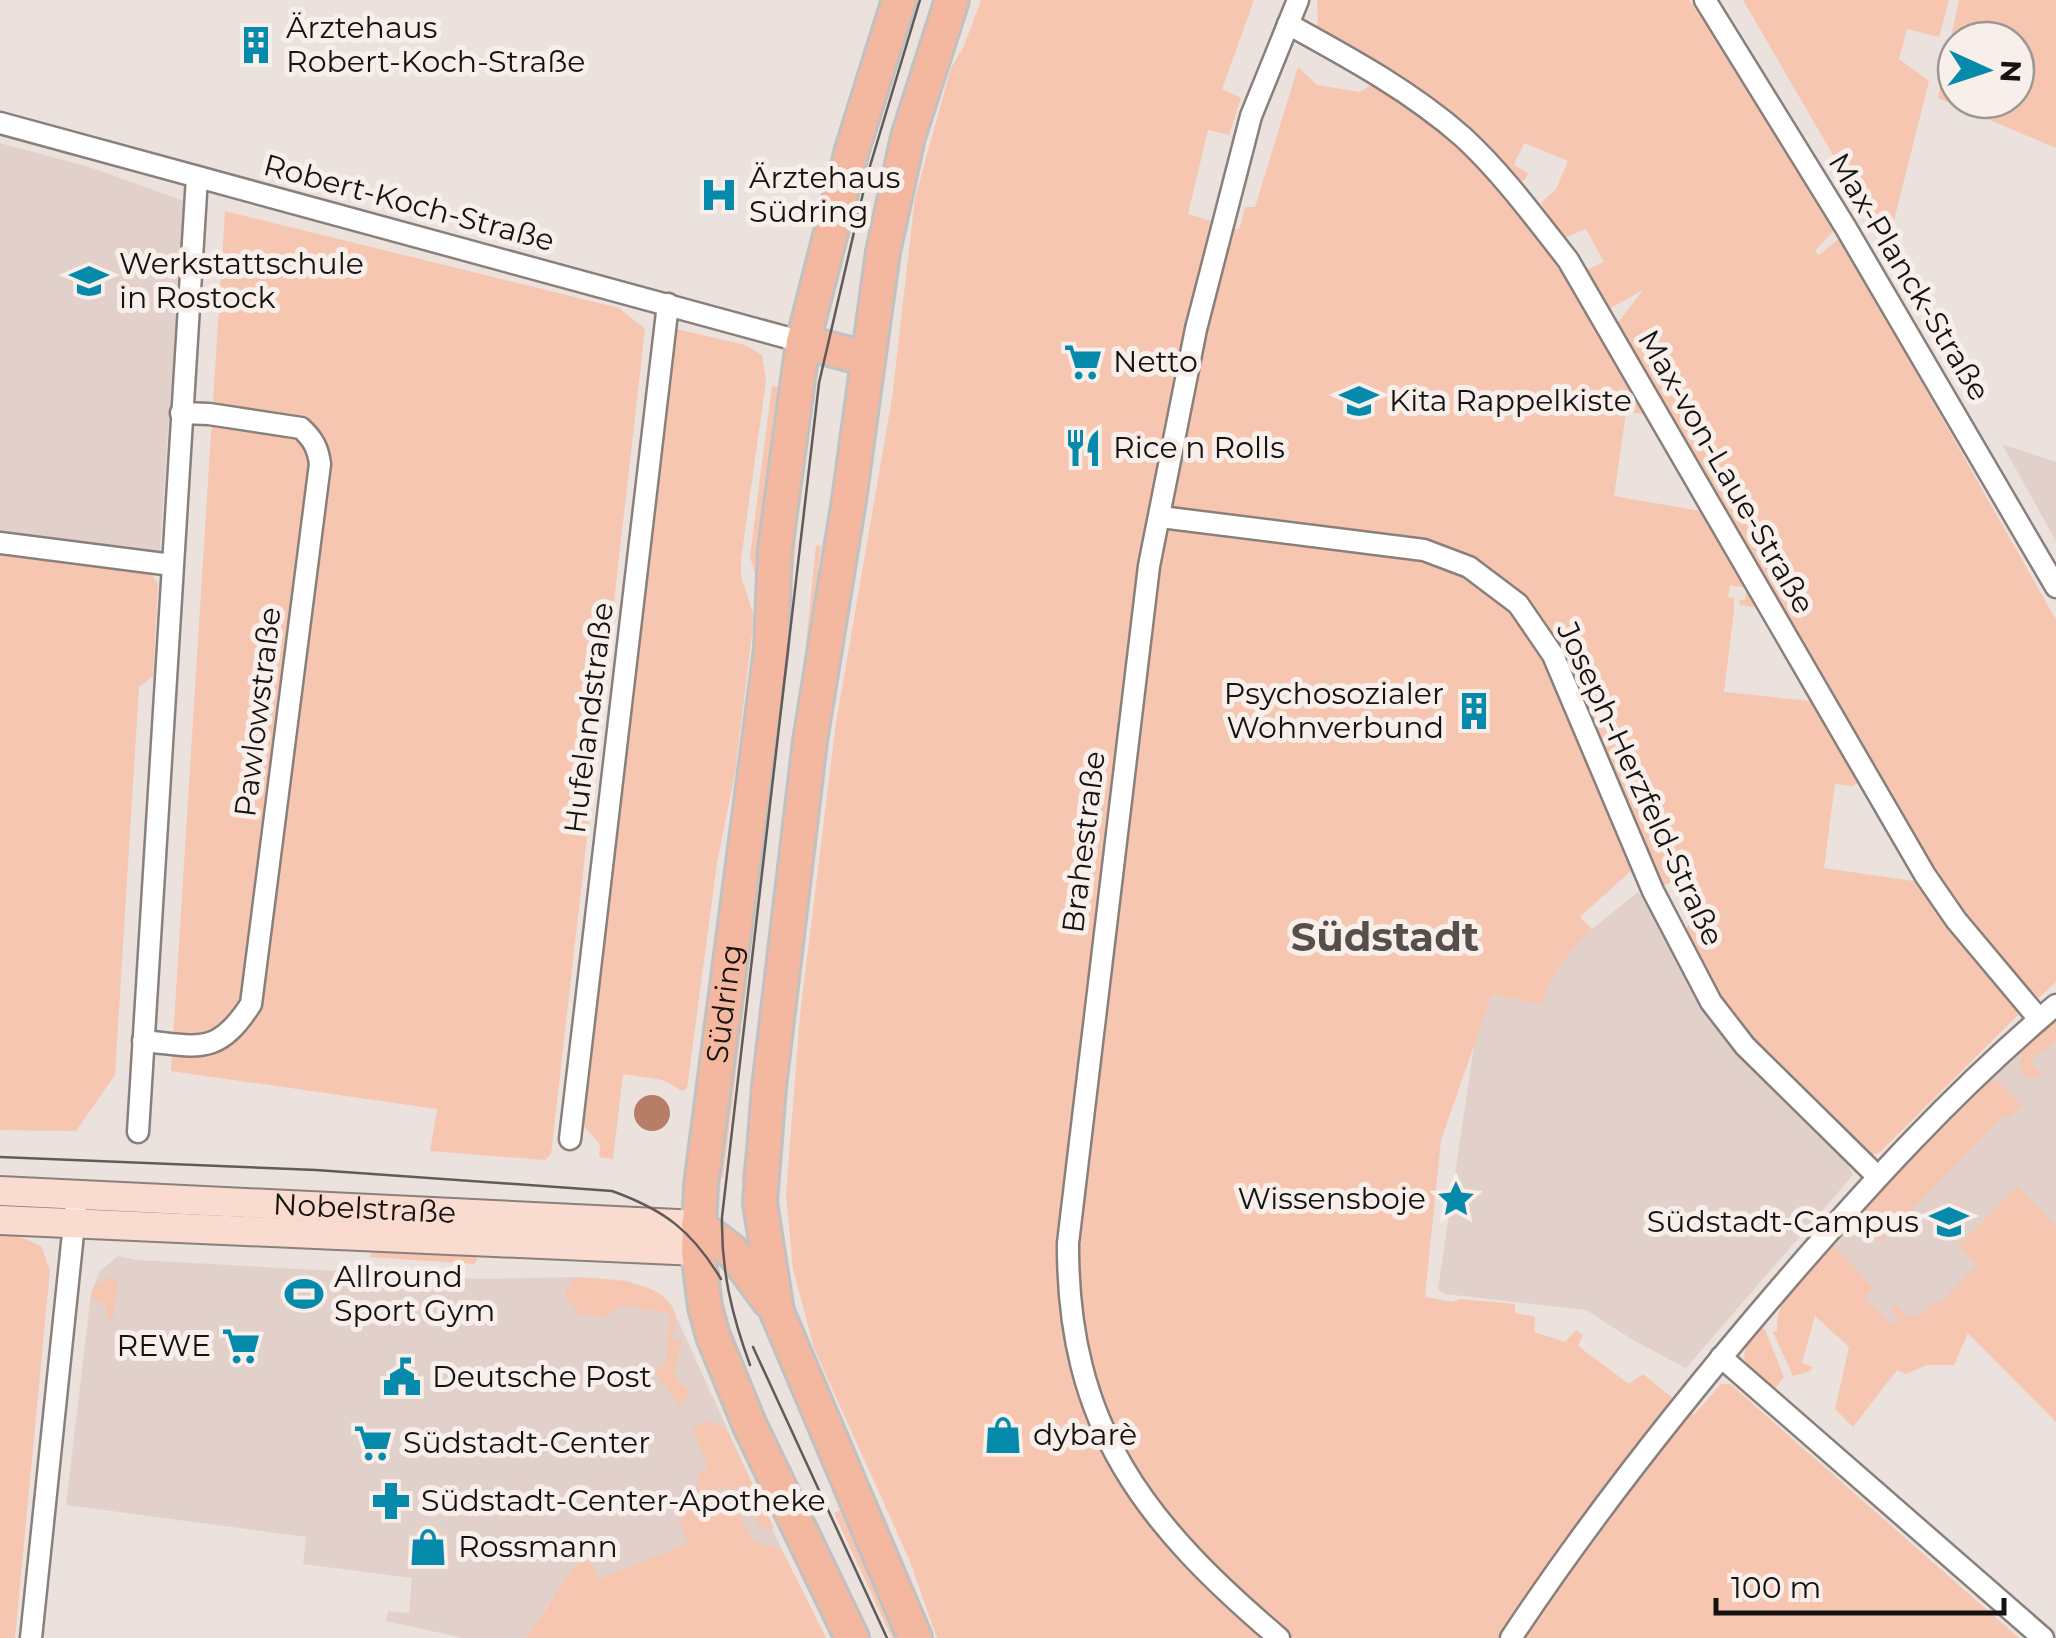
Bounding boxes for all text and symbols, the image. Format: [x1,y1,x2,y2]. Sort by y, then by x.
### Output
place label: Ärztehaus Robert-Koch-Straße [286,9,585,80]
north arrow [1936,20,2036,120]
building icon: Ärztehaus Robert-Koch-Straße [235,24,277,66]
text: N [1993,59,2029,83]
street label: Robert-Koch-Straße [260,146,559,259]
street label: Max-Planck-Straße [1821,146,1998,408]
place label: Ärztehaus Südring [749,159,900,230]
hospital icon: Ärztehaus Südring [698,174,740,216]
place label: Werkstattschule in Rostock [119,245,364,316]
school or university icon: Werkstattschule in Rostock [68,260,110,302]
street label: Max-von-Laue-Straße [1630,323,1823,620]
supermarket icon: Netto [1062,341,1104,383]
place label: Netto [1113,343,1198,380]
school or university icon: Kita Rappelkiste [1338,380,1380,422]
place label: Kita Rappelkiste [1389,382,1632,419]
restaurant icon: Rice n Rolls [1062,427,1104,469]
place label: Rice n Rolls [1113,429,1285,466]
street label: Hufelandstraße [556,600,621,836]
street label: Pawlowstraße [226,605,289,819]
street label: Joseph-Herzfeld-Straße [1549,615,1732,952]
place label: Psychosozialer Wohnverbund [1224,675,1444,746]
building icon: Psychosozialer Wohnverbund [1453,690,1495,732]
street label: Brahestraße [1054,749,1113,935]
district label: Südstadt [1291,912,1479,961]
street label: Südring [698,942,750,1065]
place icon: Wissensboje [1435,1178,1477,1220]
place label: Wissensboje [1237,1180,1426,1217]
street label: Nobelstraße [272,1185,457,1231]
school or university icon: Südstadt-Campus [1928,1201,1970,1243]
place label: Südstadt-Campus [1647,1203,1919,1240]
place label: Allround Sport Gym [334,1258,495,1329]
sports icon: Allround Sport Gym [283,1273,325,1315]
supermarket icon: REWE [220,1325,262,1367]
place label: REWE [117,1327,211,1364]
public building icon: Deutsche Post [381,1356,423,1398]
place label: Deutsche Post [432,1358,652,1395]
shop icon: dybarè [982,1414,1024,1456]
place label: dybarè [1033,1416,1137,1453]
supermarket icon: Südstadt-Center [352,1422,394,1464]
place label: Südstadt-Center [403,1424,650,1461]
pharmacy icon: Südstadt-Center-Apotheke [370,1480,412,1522]
place label: Südstadt-Center-Apotheke [421,1482,826,1519]
shop icon: Rossmann [407,1526,449,1568]
place label: Rossmann [458,1528,618,1565]
scale bar [1716,1553,2004,1615]
text: 100 m [1731,1569,1821,1606]

